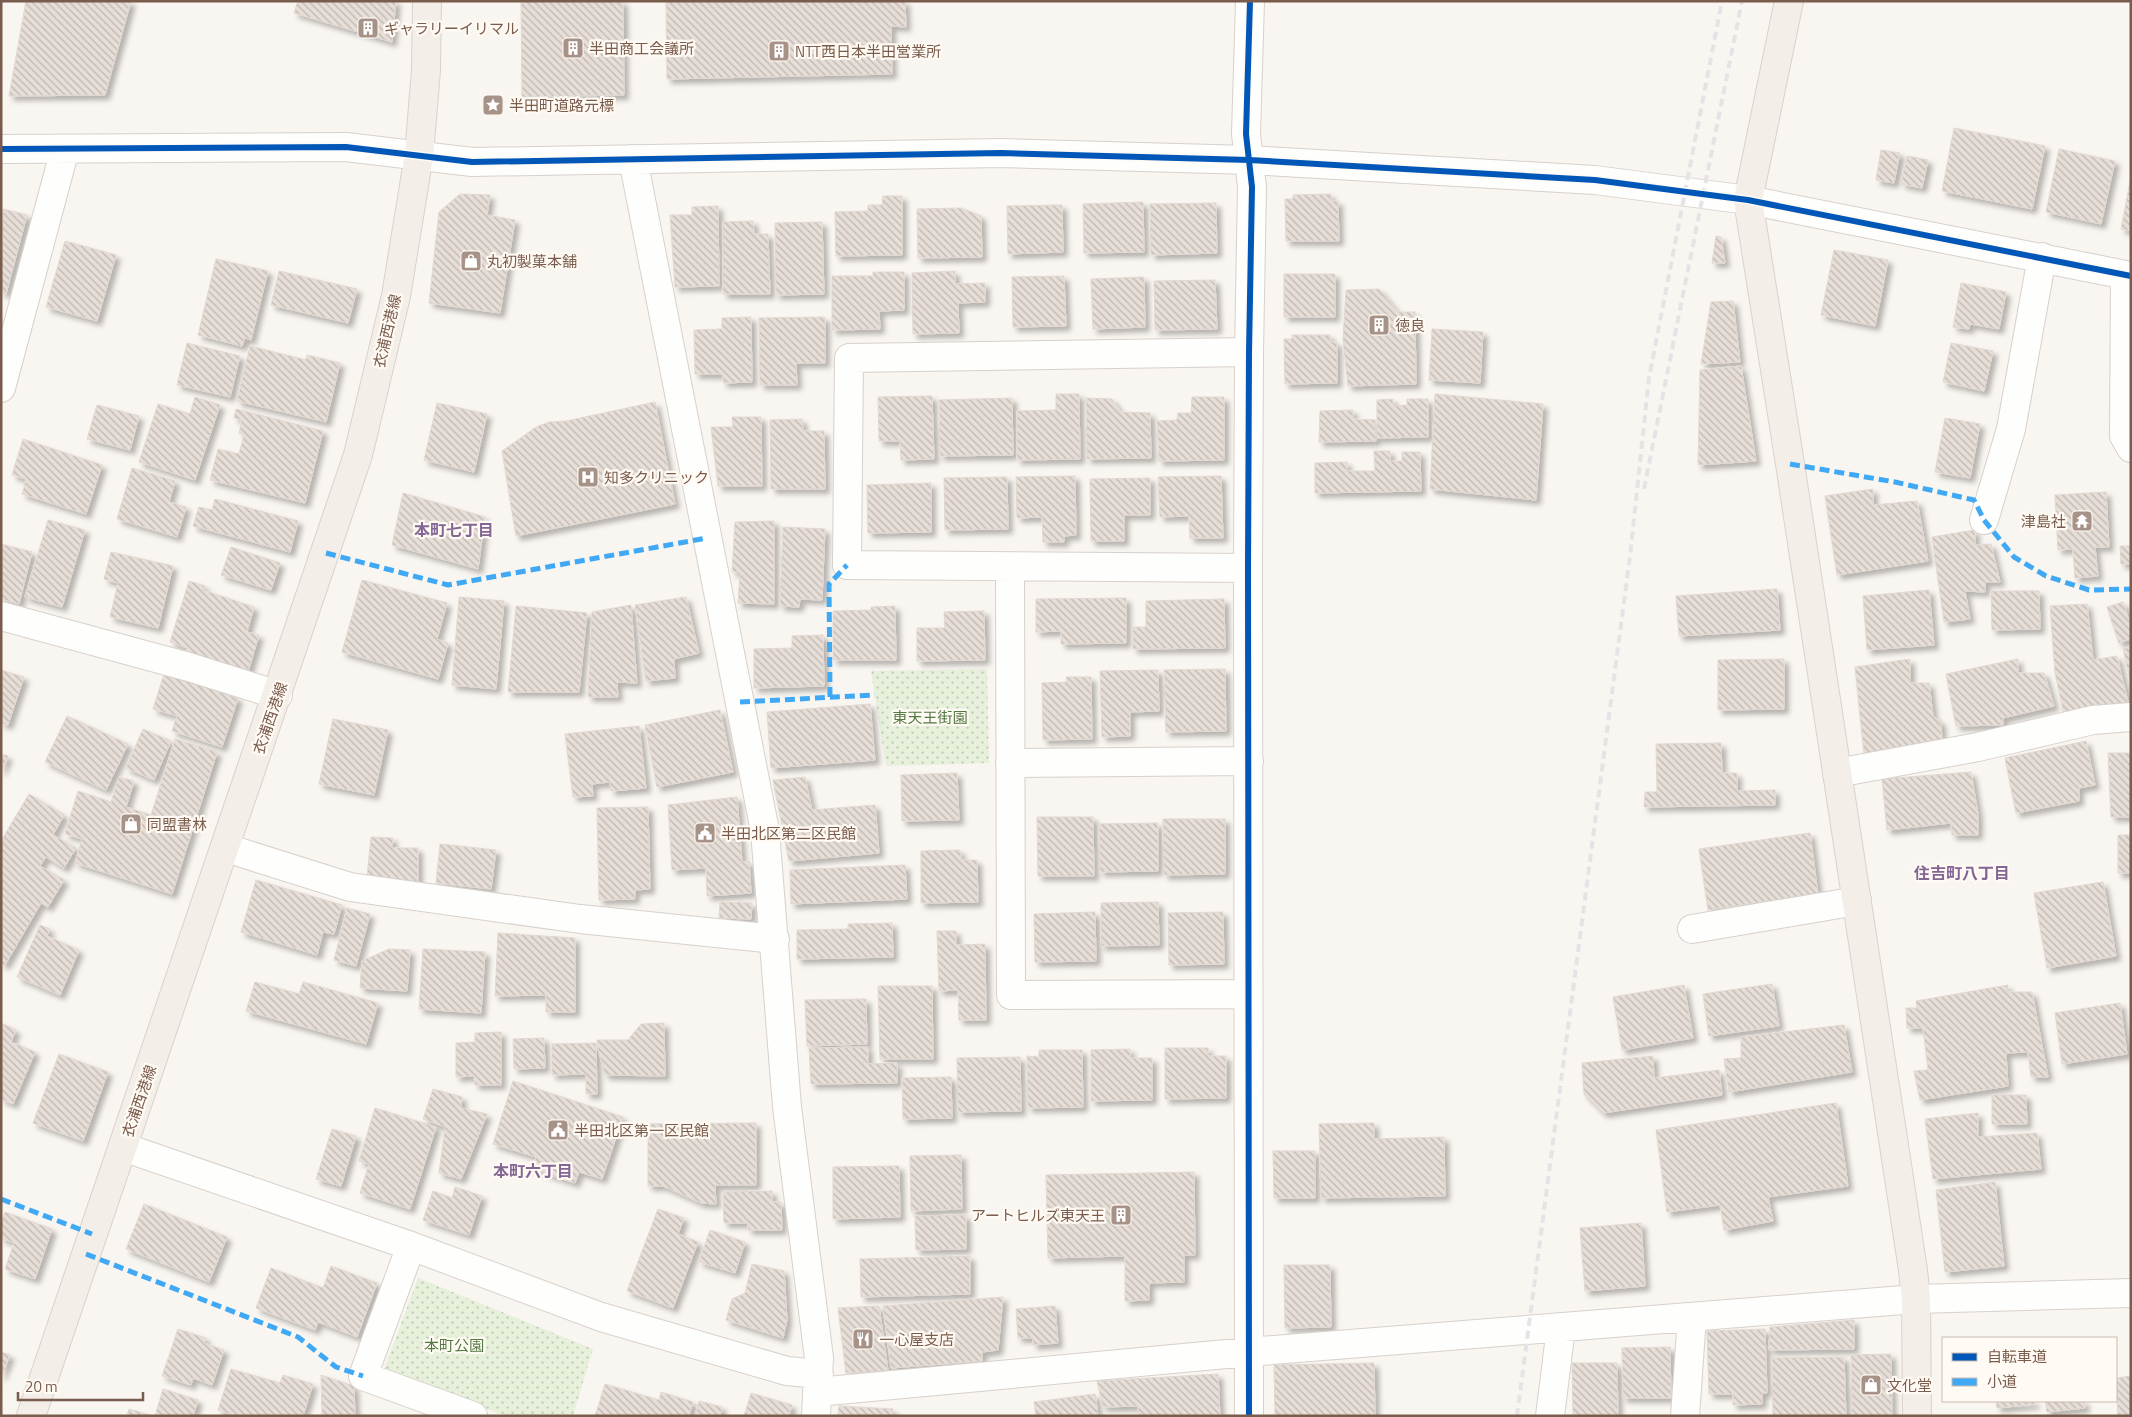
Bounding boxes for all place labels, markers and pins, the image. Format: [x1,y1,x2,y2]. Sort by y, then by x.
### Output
building icon: ギャラリーイリマル [356,16,380,40]
place label: ギャラリーイリマル [384,17,519,40]
building icon: 半田商工会議所 [561,36,585,60]
place label: 半田商工会議所 [589,37,694,60]
building icon: NTT西日本半田営業所 [767,39,791,63]
place label: NTT西日本半田営業所 [795,40,941,63]
place icon: 半田町道路元標 [481,93,505,117]
place label: 半田町道路元標 [509,94,614,117]
shop icon: 丸初製菓本舗 [459,249,483,273]
place label: 丸初製菓本舗 [487,250,577,273]
building icon: 徳良 [1367,313,1391,337]
place label: 徳良 [1395,314,1425,337]
hospital icon: 知多クリニック [576,465,600,489]
place label: 知多クリニック [604,466,709,489]
temple icon: 津島社 [2070,509,2094,533]
place label: 津島社 [2021,510,2066,533]
shop icon: 同盟書林 [119,812,143,836]
place label: 同盟書林 [147,813,207,836]
public building icon: 半田北区第二区民館 [693,821,717,845]
place label: 半田北区第二区民館 [721,822,856,845]
public building icon: 半田北区第一区民館 [546,1118,570,1142]
place label: 半田北区第一区民館 [574,1119,709,1142]
building icon: アートヒルズ東天王 [1109,1203,1133,1227]
place label: アートヒルズ東天王 [971,1204,1105,1227]
restaurant icon: 一心屋支店 [851,1327,875,1351]
place label: 一心屋支店 [879,1328,954,1351]
shop icon: 文化堂 [1859,1373,1883,1397]
place label: 文化堂 [1887,1374,1932,1397]

